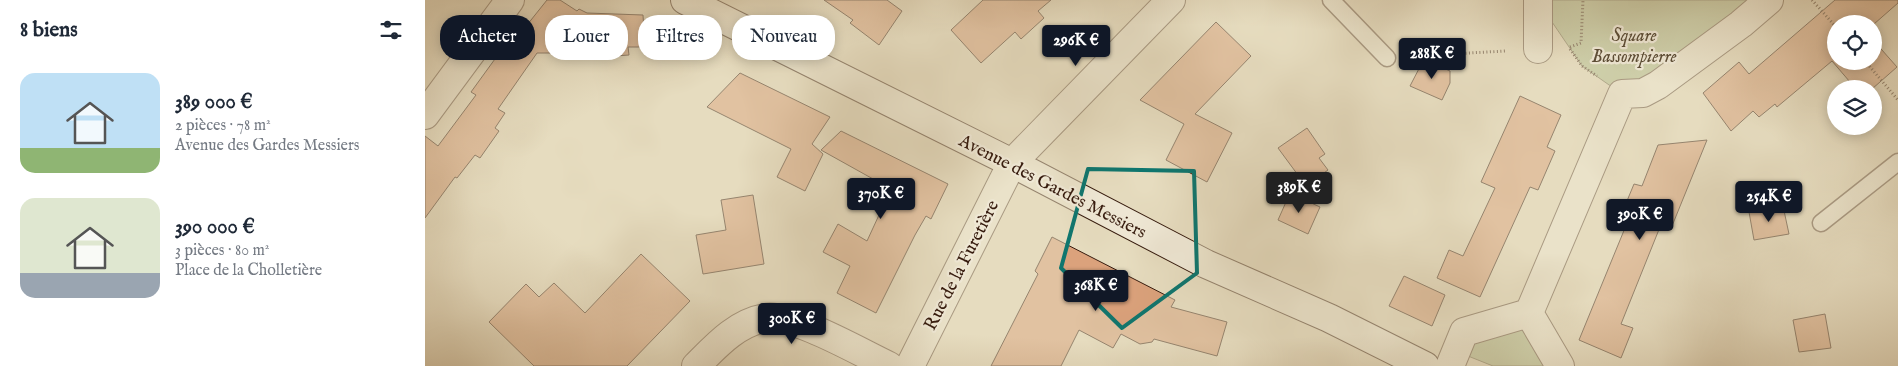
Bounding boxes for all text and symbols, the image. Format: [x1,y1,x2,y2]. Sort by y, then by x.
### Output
chip: Acheter [440,15,535,60]
chip: Louer [545,15,628,60]
chip: Filtres [638,15,722,60]
chip: Nouveau [732,15,835,60]
map controls [1827,15,1882,135]
button: locate [1827,15,1882,70]
icon: filters [377,16,405,44]
text: 8 biens [20,17,78,44]
pin: 296K € [1035,24,1117,67]
park label: Square Bassompierre [1592,25,1676,69]
text: 296K € [1053,31,1099,51]
pin: 288K € [1391,38,1473,80]
text: 288K € [1410,44,1454,64]
button: layers [1827,80,1882,135]
text: 389 000 € [175,89,253,116]
icon: home [60,93,120,153]
text: 2 pièces · 78 m² [175,116,271,136]
street label: Avenue des Gardes Messiers [954,130,1150,245]
text: Avenue des Gardes Messiers [175,136,359,156]
pin: 389K € [1258,172,1340,214]
pin: 370K € [840,178,922,220]
text: 389K € [1277,178,1321,198]
pin: 254K € [1728,180,1810,223]
text: 370K € [858,184,904,204]
text: 254K € [1746,187,1792,207]
street label: Rue de la Furetière [920,197,1005,335]
pin: 390K € [1599,198,1681,241]
text: 390K € [1617,205,1663,225]
text: 390 000 € [175,214,255,241]
icon: home [60,218,120,278]
text: 3 pièces · 80 m² [175,241,269,261]
text: Place de la Cholletière [175,261,322,281]
pin: 368K € [1055,270,1137,312]
text: 368K € [1074,276,1118,296]
pin: 300K € [751,302,833,345]
text: 300K € [769,309,815,329]

